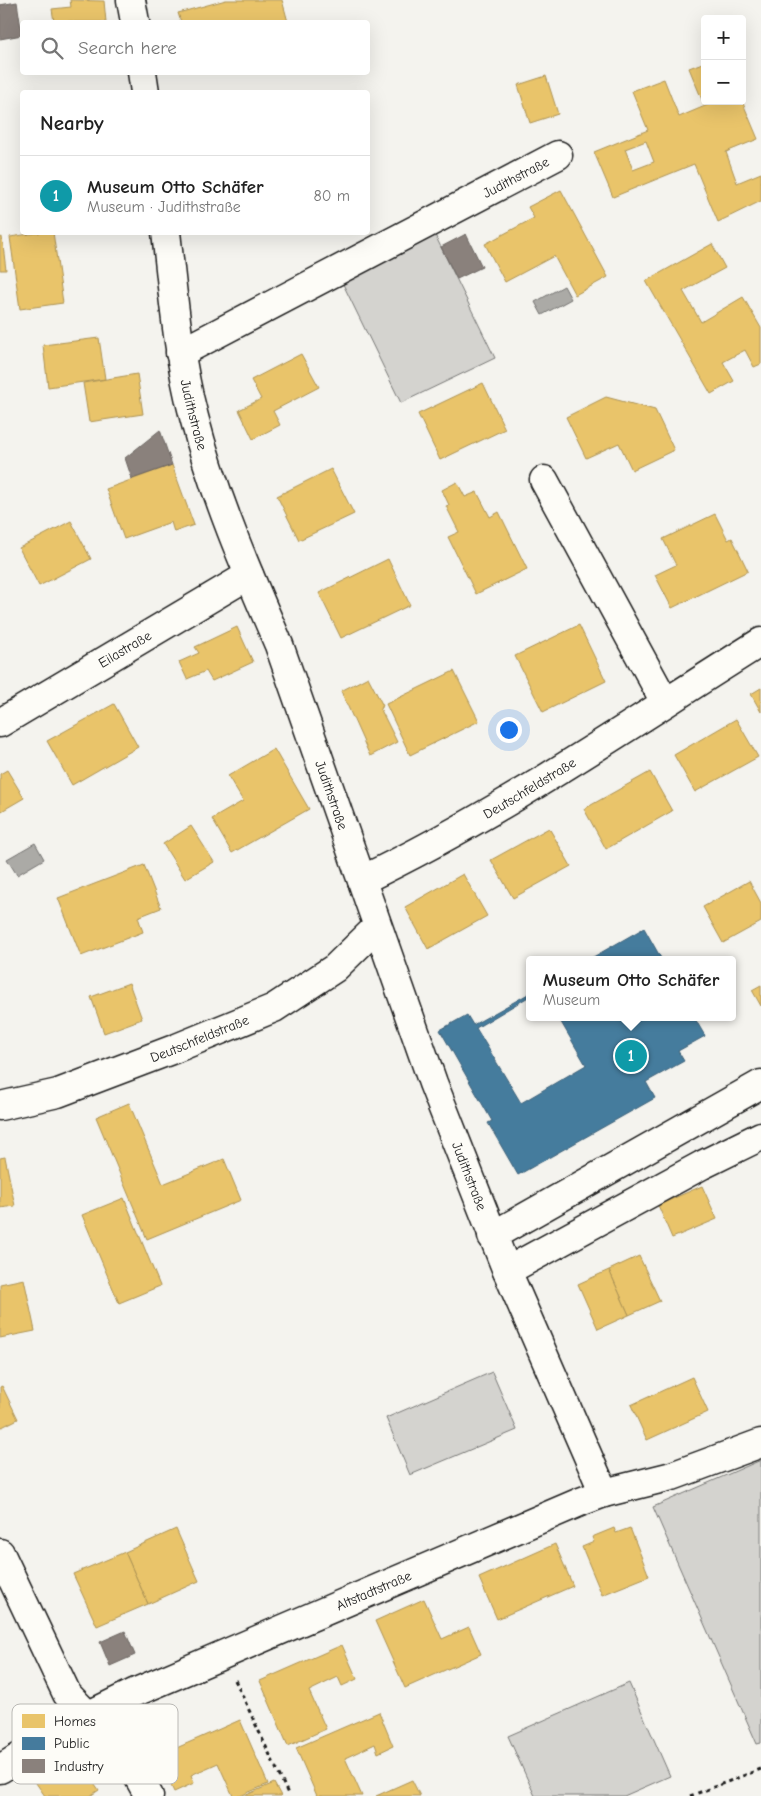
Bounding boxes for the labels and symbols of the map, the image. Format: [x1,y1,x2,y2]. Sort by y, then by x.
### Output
street label: Judithstraße [480,153,552,202]
street label: Judithstraße [177,378,211,452]
street label: Eilastraße [95,627,154,672]
your location [496,717,522,743]
street label: Deutschfeldstraße [480,754,579,823]
street label: Judithstraße [311,758,351,832]
street label: Deutschfeldstraße [148,1011,251,1066]
pin: 1 [615,1037,647,1075]
street label: Judithstraße [448,1139,490,1213]
street label: Altstadtstraße [334,1567,414,1614]
legend [12,1704,178,1784]
text: Homes [54,1713,96,1730]
text: Public [54,1735,90,1752]
text: Industry [54,1758,104,1775]

